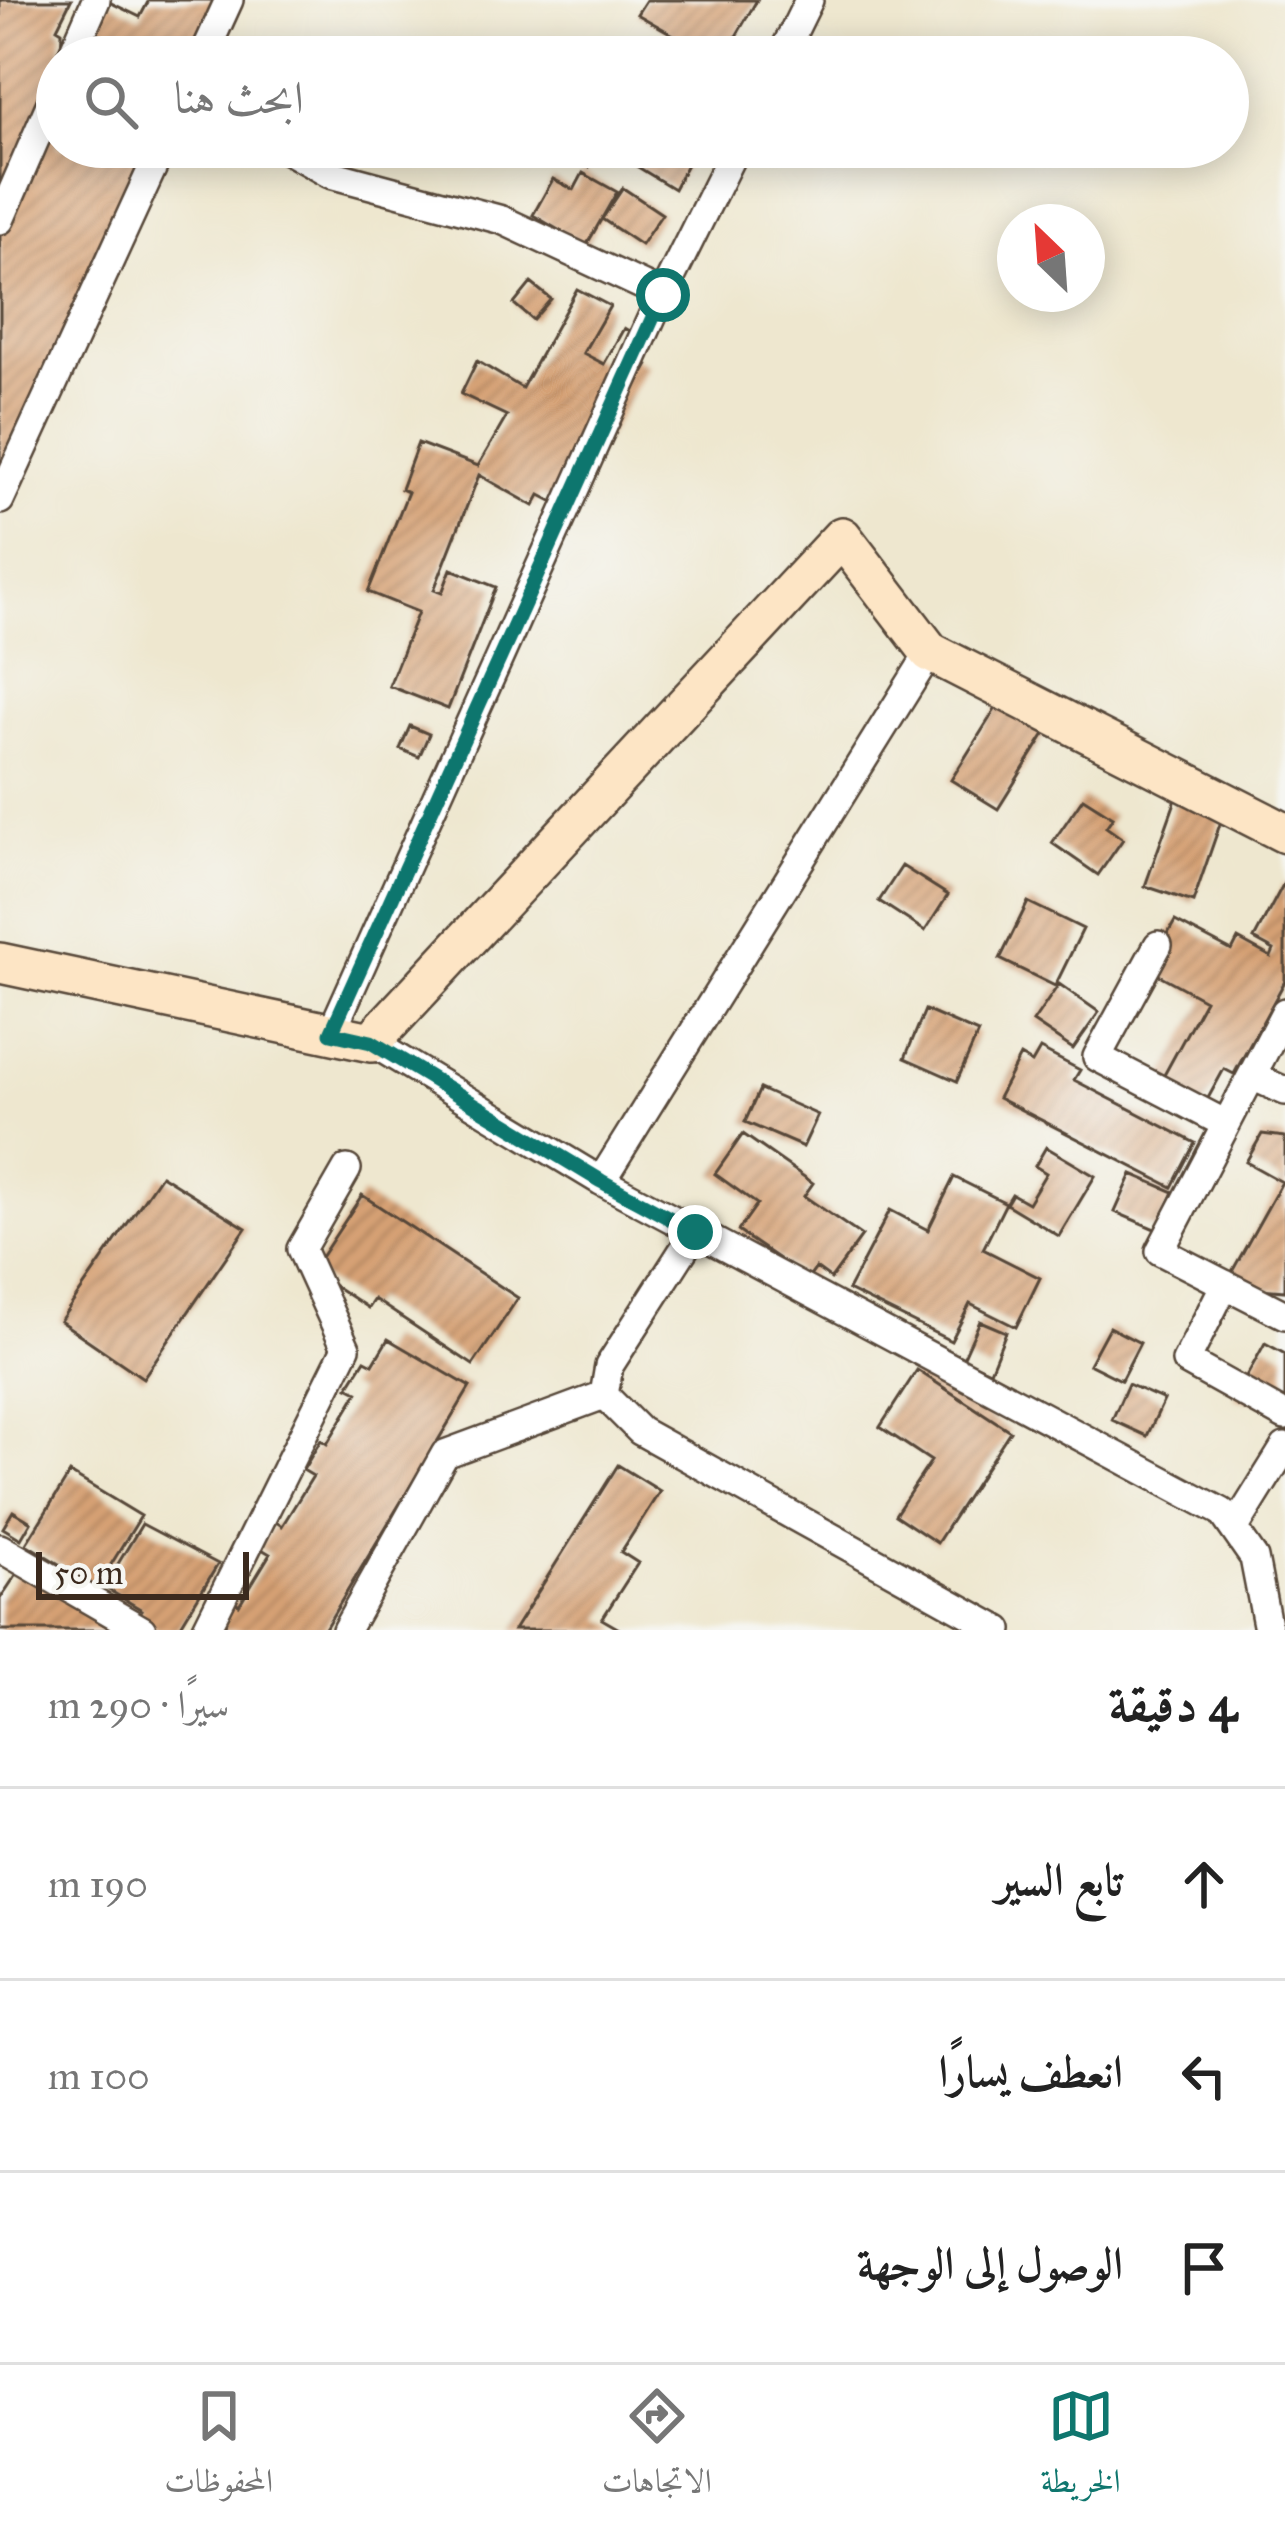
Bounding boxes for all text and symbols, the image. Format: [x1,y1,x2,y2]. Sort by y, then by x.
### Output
search box [36,36,1249,168]
icon: search [78,69,144,135]
text: ابحث هنا [174,70,304,125]
north arrow [997,204,1105,312]
route start [636,268,690,322]
route end [668,1205,722,1259]
scale bar [36,1546,249,1599]
text: 50 m [54,1553,123,1593]
text: 4 دقيقة [1109,1673,1237,1735]
text: سيرًا · 290 m [48,1681,229,1729]
icon: ahead [1171,1851,1237,1917]
text: تابع السير [996,1852,1123,1907]
text: 190 m [48,1860,148,1908]
icon: left [1171,2043,1237,2109]
text: انعطف يسارًا [938,2044,1123,2099]
text: 100 m [48,2052,150,2100]
icon: arrive [1171,2235,1237,2301]
text: الوصول إلى الوجهة [857,2236,1123,2291]
tab: المحفوظات [164,2383,273,2513]
tab: الاتجاهات [602,2383,712,2513]
tab: الخريطة [1040,2383,1121,2513]

